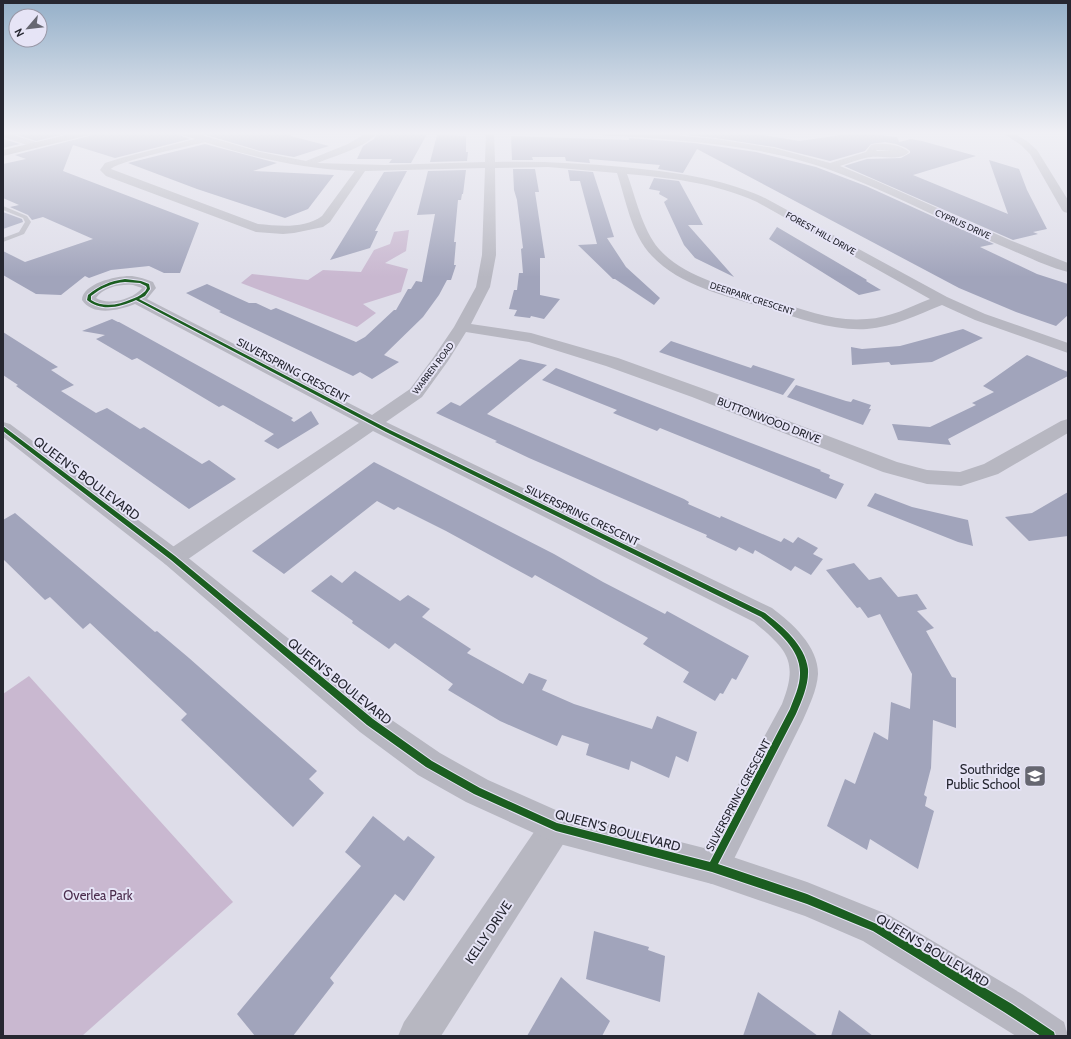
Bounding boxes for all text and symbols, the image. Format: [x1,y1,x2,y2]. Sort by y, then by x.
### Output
north arrow [8,8,48,48]
text: N [11,26,27,39]
street label: CYPRUS DRIVE [933,207,993,241]
street label: FOREST HILL DRIVE [784,209,858,257]
street label: DEERPARK CRESCENT [709,279,796,317]
street label: SILVERSPRING CRESCENT [234,334,352,406]
street label: WARREN ROAD [410,339,456,396]
street label: BUTTONWOOD DRIVE [715,394,823,446]
street label: QUEEN'S BOULEVARD [31,433,143,523]
street label: SILVERSPRING CRESCENT [523,481,641,549]
street label: QUEEN'S BOULEVARD [285,634,395,728]
street label: SILVERSPRING CRESCENT [702,736,774,854]
place label: Southridge Public School [946,761,1020,792]
school or university icon: Southridge Public School [1022,763,1048,789]
street label: QUEEN'S BOULEVARD [554,806,682,854]
park label: Overlea Park [63,887,133,903]
street label: KELLY DRIVE [461,898,515,966]
street label: QUEEN'S BOULEVARD [873,910,993,990]

